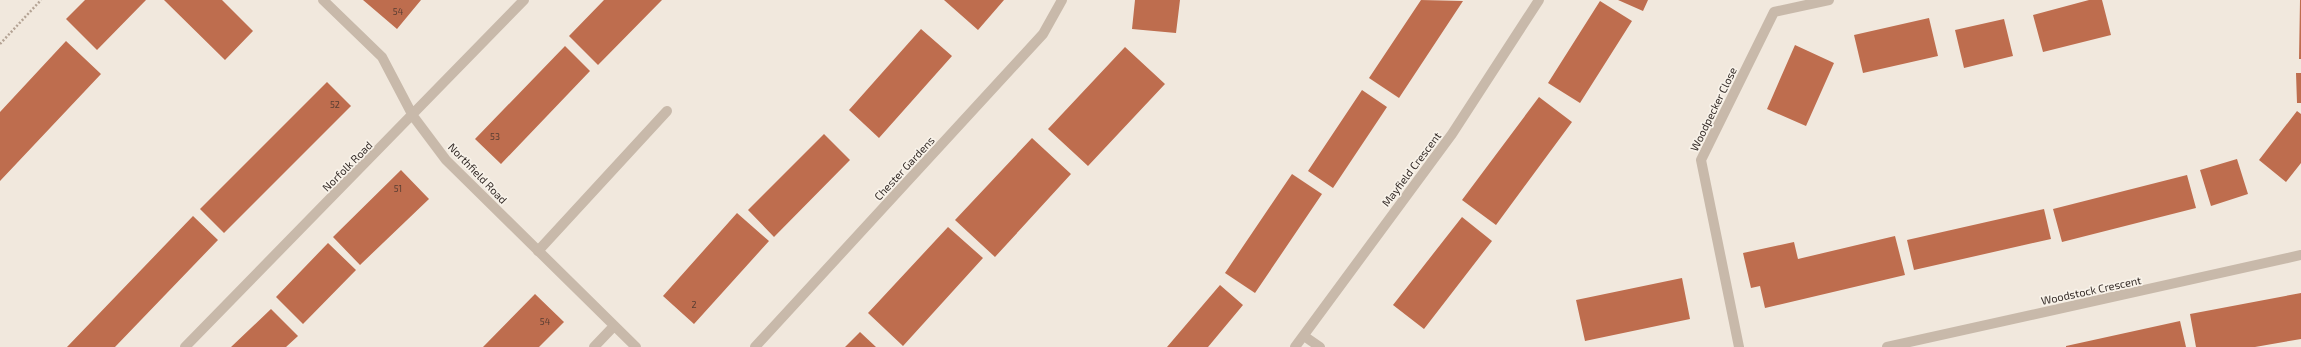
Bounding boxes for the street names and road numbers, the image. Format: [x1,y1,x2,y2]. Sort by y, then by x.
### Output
street label: Woodpecker Close [1687,65,1739,153]
street label: Mayfield Crescent [1379,129,1443,209]
street label: Chester Gardens [871,133,937,203]
street label: Norfolk Road [319,138,375,194]
street label: Northfield Road [446,140,510,206]
street label: Woodstock Crescent [2040,273,2142,307]

